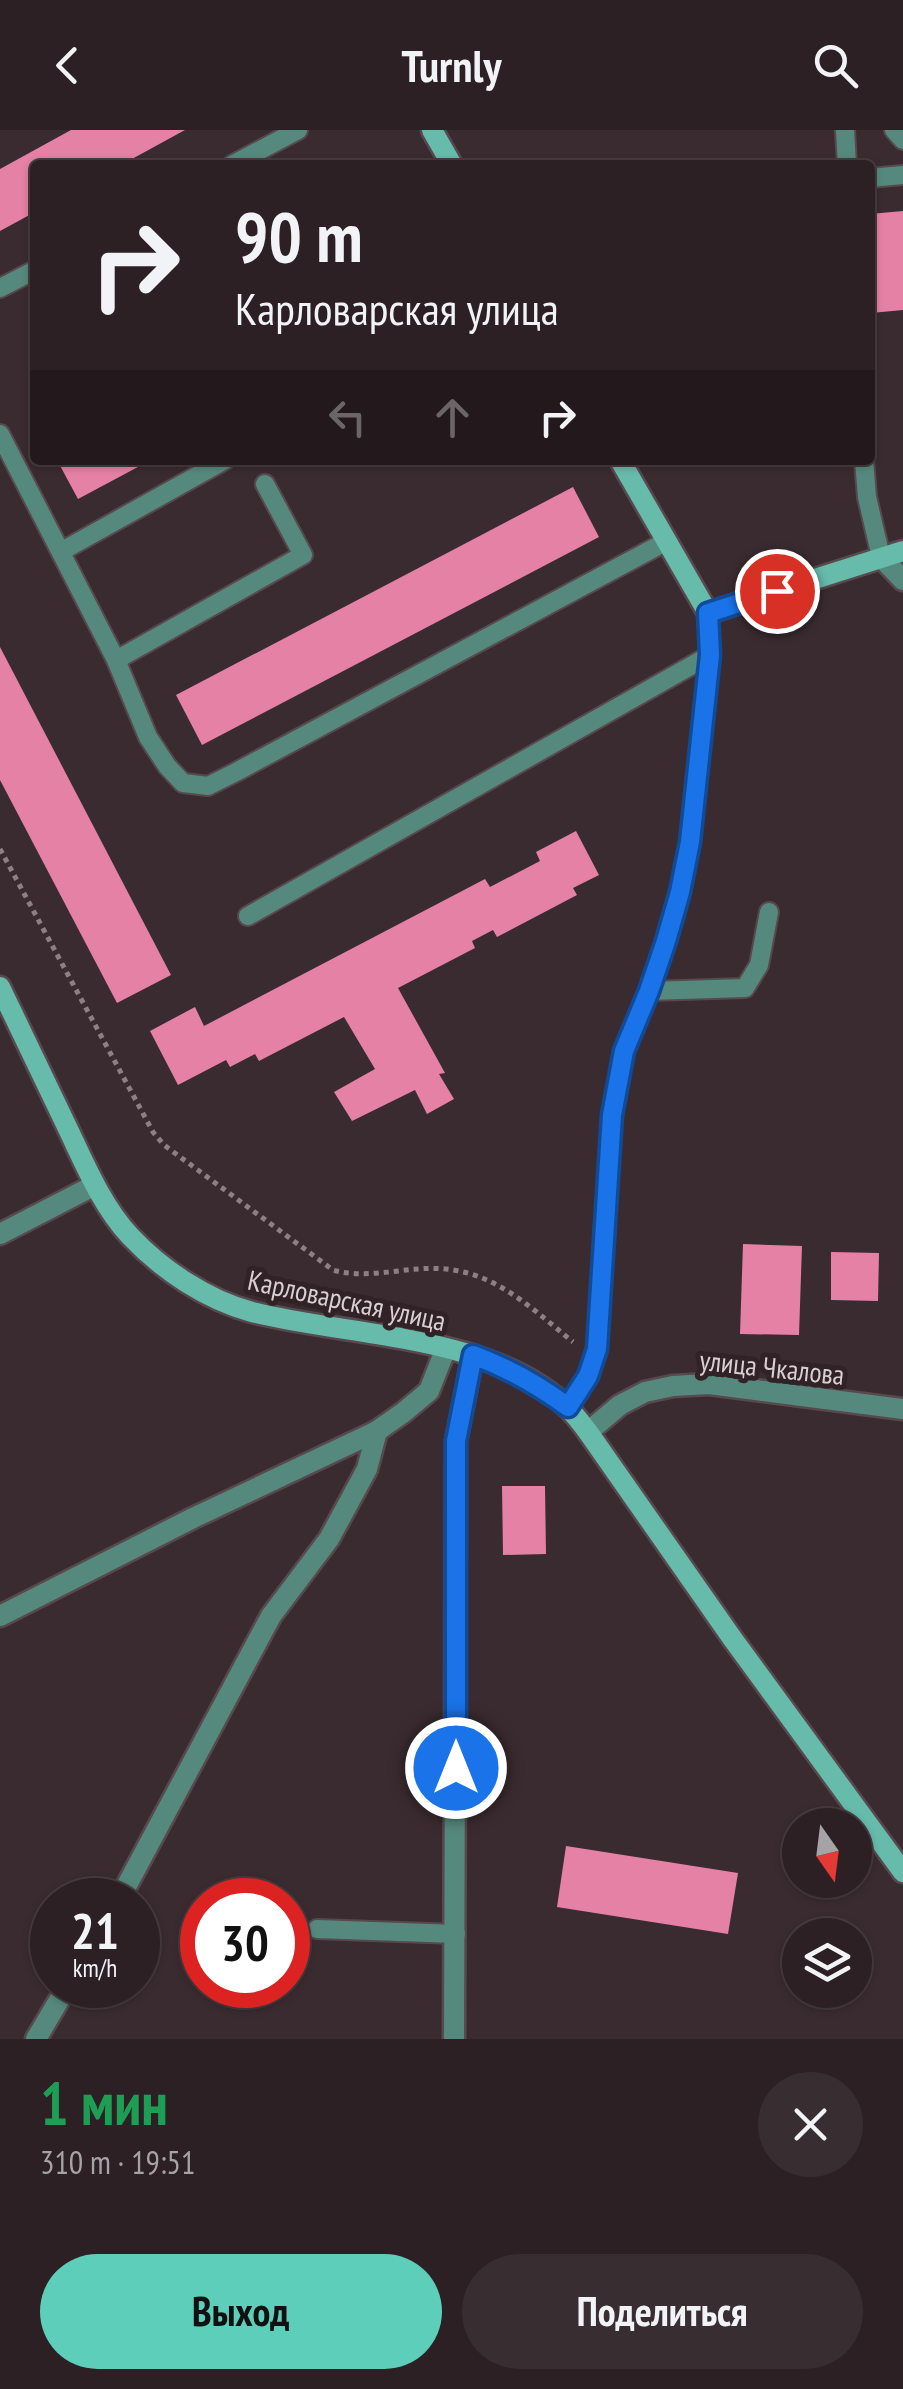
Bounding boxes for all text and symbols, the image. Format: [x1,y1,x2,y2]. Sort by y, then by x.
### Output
text: Turnly [402,36,501,94]
icon: back [40,38,95,93]
icon: search [808,38,863,93]
text: 90 m [235,191,363,281]
icon: right [70,200,200,330]
text: Карловарская улица [235,279,559,337]
icon: left [320,390,375,445]
icon: ahead [425,390,480,445]
icon: right [530,390,585,445]
pin [735,549,820,634]
icon: arrive [750,564,805,619]
street label: Карловарская улица [245,1261,449,1339]
street label: улица Чкалова [698,1341,846,1393]
position arrow [404,1716,508,1820]
north arrow [782,1808,872,1898]
map controls [782,1808,872,2008]
speed limit sign: 30 [180,1878,310,2008]
text: 21 [71,1898,119,1963]
button: layers [782,1918,872,2008]
text: km/h [73,1952,117,1984]
text: 1 мин [40,2064,168,2142]
button: close [758,2072,863,2177]
text: 310 m · 19:51 [40,2141,195,2183]
button: Выход [40,2254,442,2369]
button: Поделиться [462,2254,863,2369]

